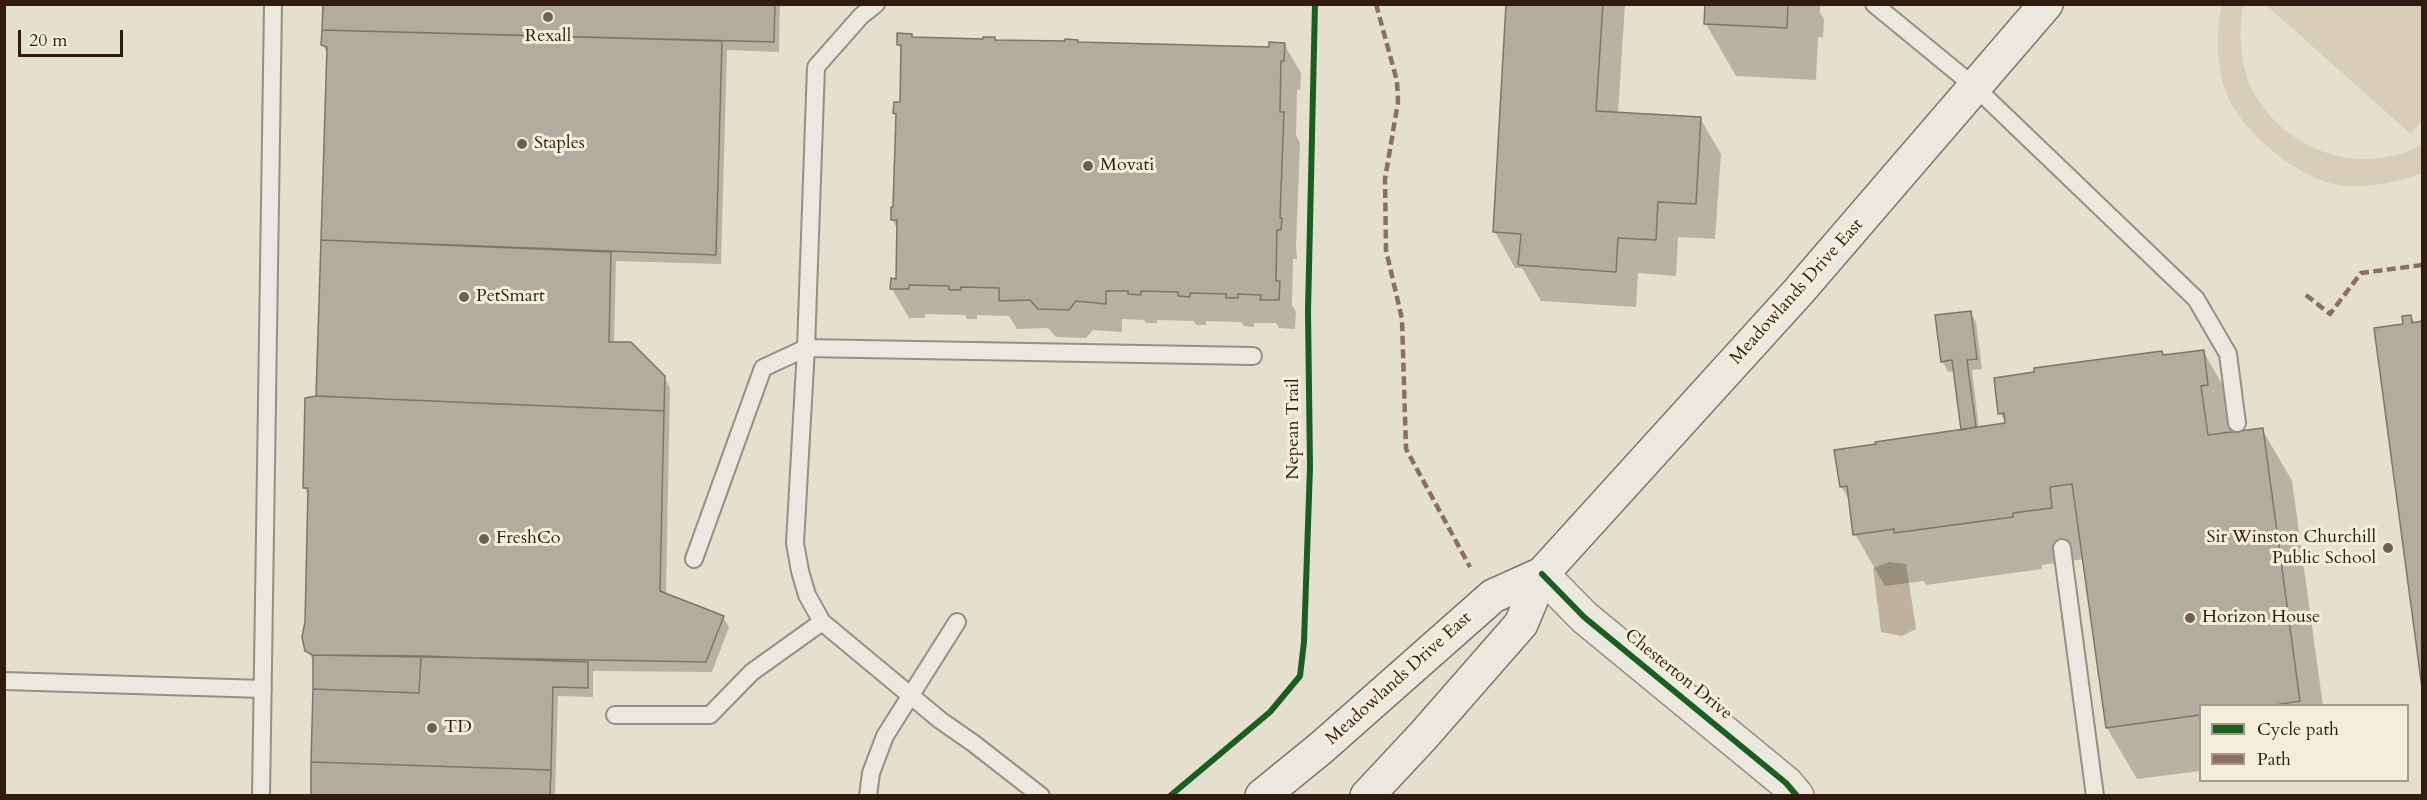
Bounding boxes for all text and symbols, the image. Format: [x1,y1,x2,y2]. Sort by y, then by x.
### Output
marker: Rexall [541,10,555,24]
scale bar [21,18,126,56]
place label: Rexall [525,26,571,48]
text: 20 m [29,28,68,53]
place label: Staples [534,133,585,155]
marker: Staples [515,137,529,151]
place label: Movati [1100,155,1154,177]
marker: Movati [1081,159,1095,173]
street label: Meadowlands Drive East [1726,215,1868,369]
place label: PetSmart [476,286,545,308]
marker: PetSmart [457,290,471,304]
street label: Nepean Trail [1283,378,1305,480]
place label: Sir Winston Churchill Public School [2206,527,2376,570]
place label: FreshCo [496,528,560,550]
marker: FreshCo [477,532,491,546]
marker: Sir Winston Churchill Public School [2381,541,2395,555]
place label: Horizon House [2202,607,2320,629]
street label: Meadowlands Drive East [1322,608,1476,750]
marker: Horizon House [2183,611,2197,625]
street label: Chesterton Drive [1620,625,1736,725]
legend [2199,704,2409,782]
place label: TD [444,717,472,739]
text: Cycle path [2257,717,2339,742]
marker: TD [425,721,439,735]
text: Path [2257,747,2291,772]

